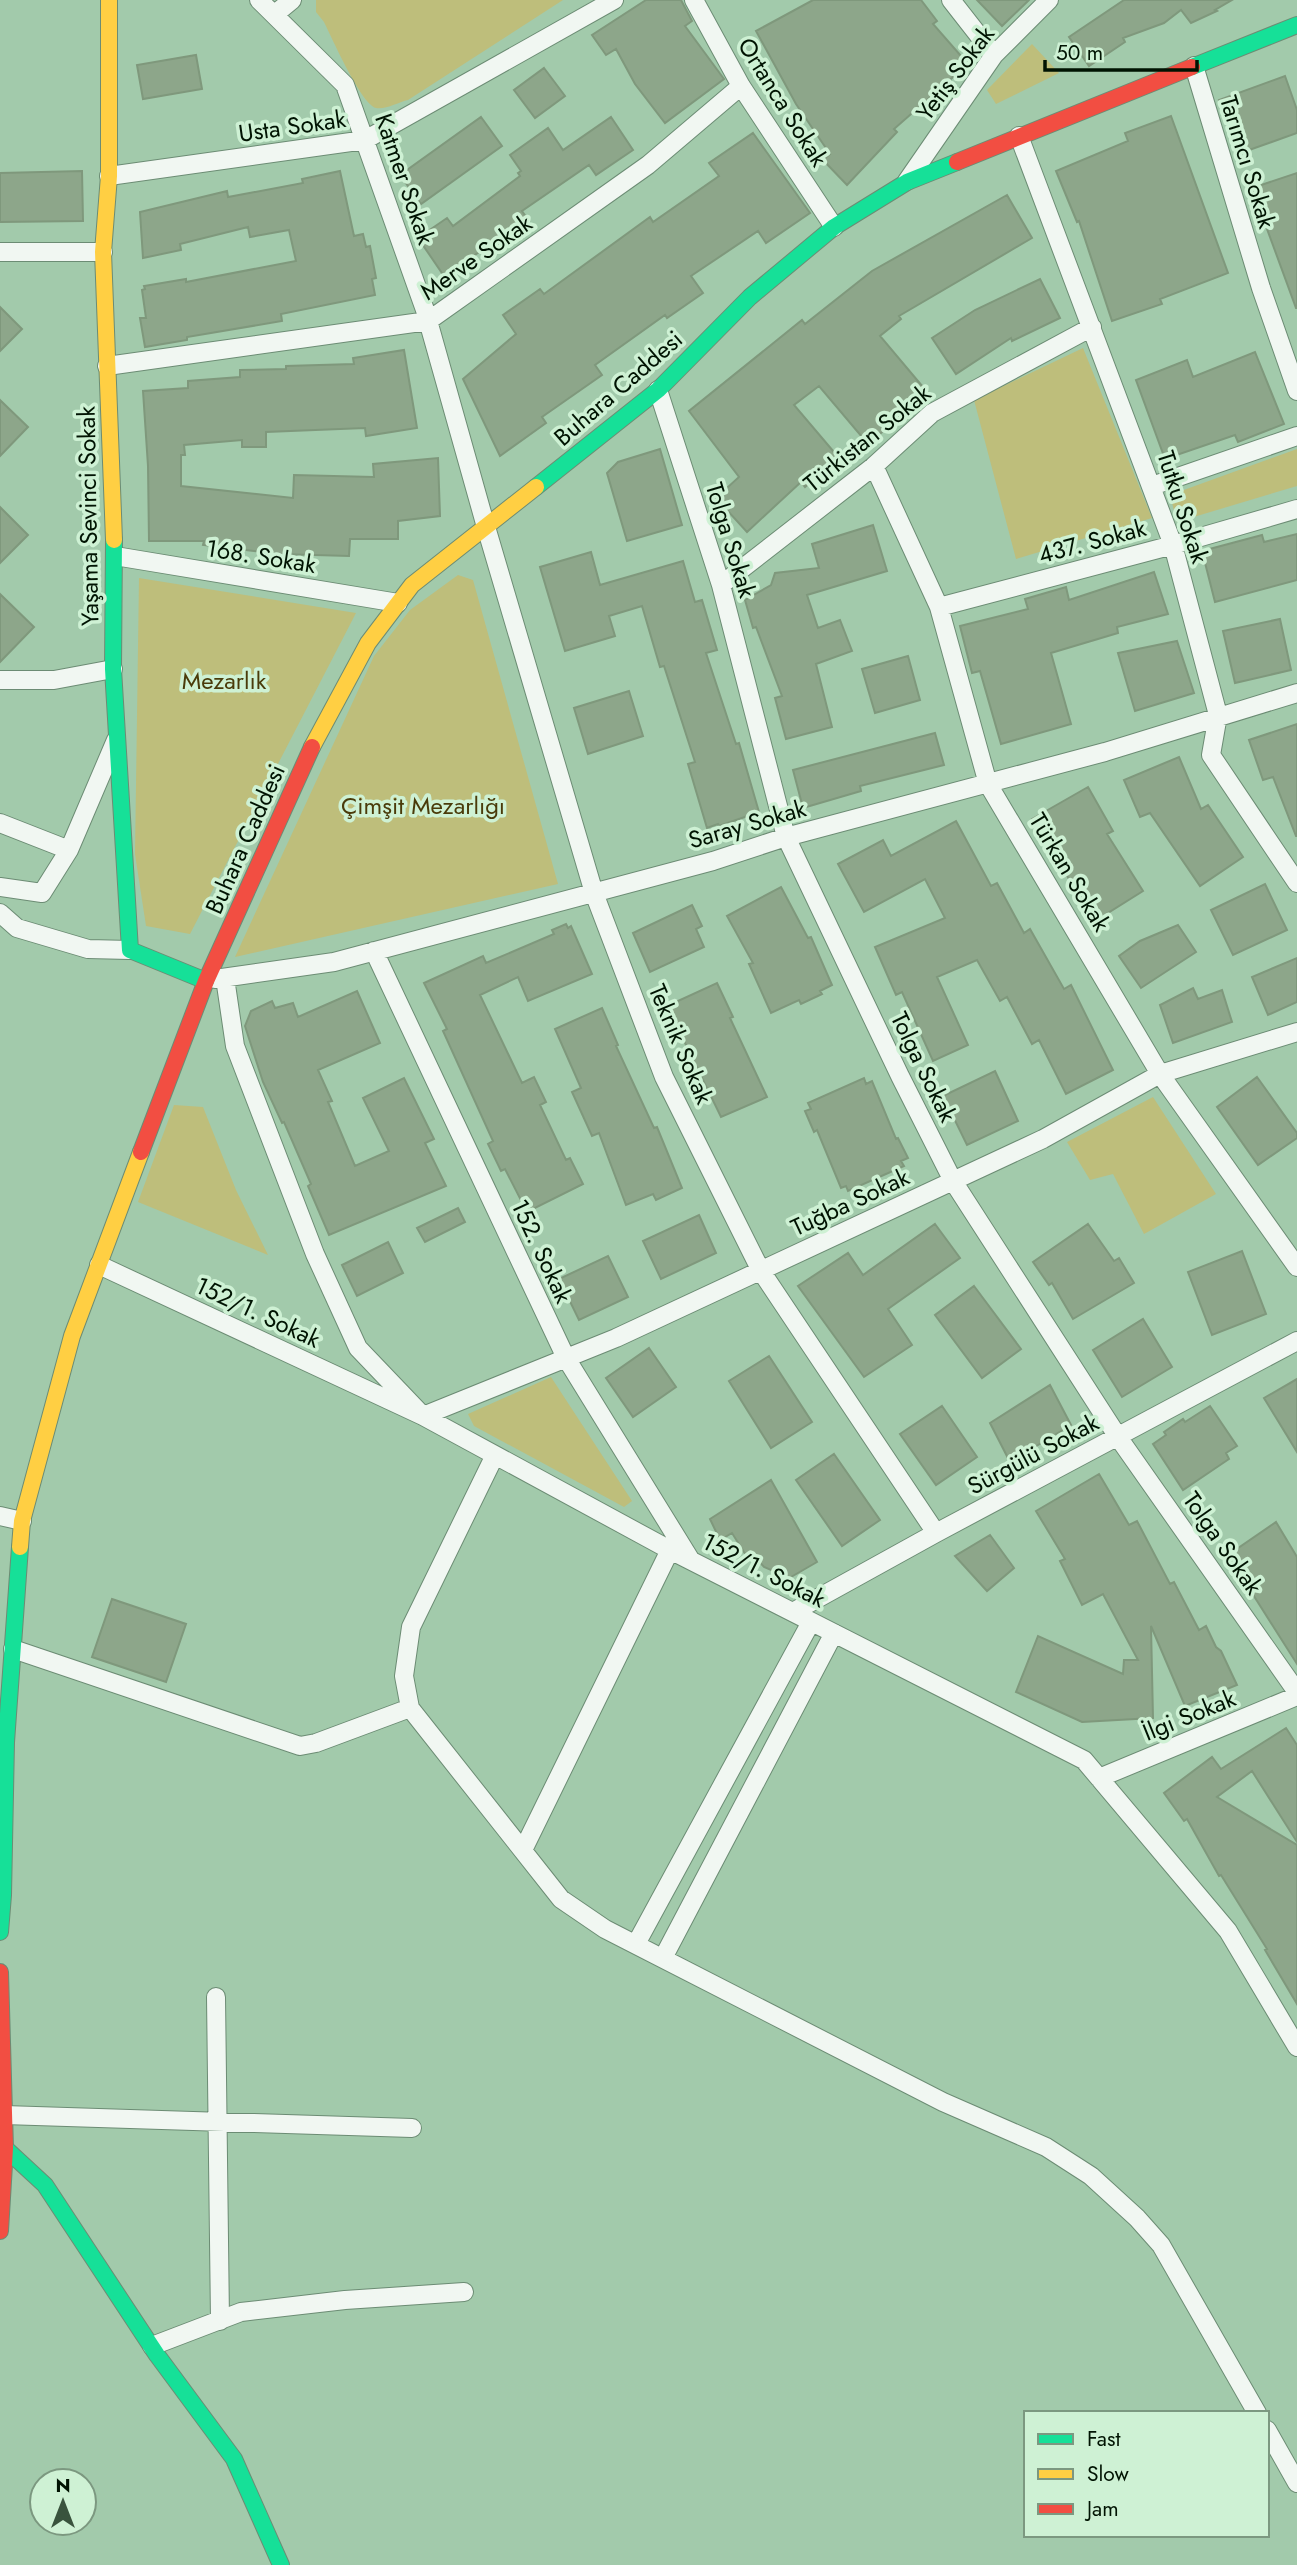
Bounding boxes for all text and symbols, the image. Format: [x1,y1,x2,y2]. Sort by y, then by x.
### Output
street label: Yetiş Sokak [908,18,1003,128]
scale bar [1045,28,1197,72]
street label: Ortanca Sokak [729,31,837,174]
text: 50 m [1056,38,1103,68]
street label: Tarımcı Sokak [1211,91,1285,233]
street label: Usta Sokak [236,101,348,151]
street label: Katmer Sokak [366,109,444,250]
street label: Merve Sokak [413,205,539,308]
street label: Buhara Caddesi [546,322,690,454]
street label: Türkistan Sokak [796,376,938,500]
street label: Yaşama Sevinci Sokak [69,405,107,626]
street label: Tutku Sokak [1148,446,1218,568]
street label: Tolga Sokak [697,478,765,602]
street label: 437. Sokak [1034,510,1150,572]
street label: 168. Sokak [204,530,319,582]
park label: Mezarlık [182,663,267,698]
street label: Buhara Caddesi [196,758,294,920]
park label: Çimşit Mezarlığı [341,788,505,823]
street label: Saray Sokak [684,790,810,858]
street label: Türkan Sokak [1021,806,1119,938]
street label: Teknik Sokak [640,979,722,1110]
street label: Tolga Sokak [882,1006,966,1128]
street label: Tuğba Sokak [785,1159,915,1245]
street label: 152. Sokak [503,1193,582,1309]
street label: 152/1. Sokak [190,1268,327,1356]
street label: Sürgülü Sokak [961,1405,1105,1503]
street label: Tolga Sokak [1175,1484,1272,1602]
street label: 152/1. Sokak [696,1524,832,1616]
street label: İlgi Sokak [1137,1680,1241,1749]
legend [1024,2411,1269,2537]
text: Fast [1087,2424,1120,2454]
text: Slow [1087,2459,1129,2489]
north arrow [28,2467,98,2537]
text: N [55,2472,71,2499]
text: Jam [1084,2494,1119,2524]

